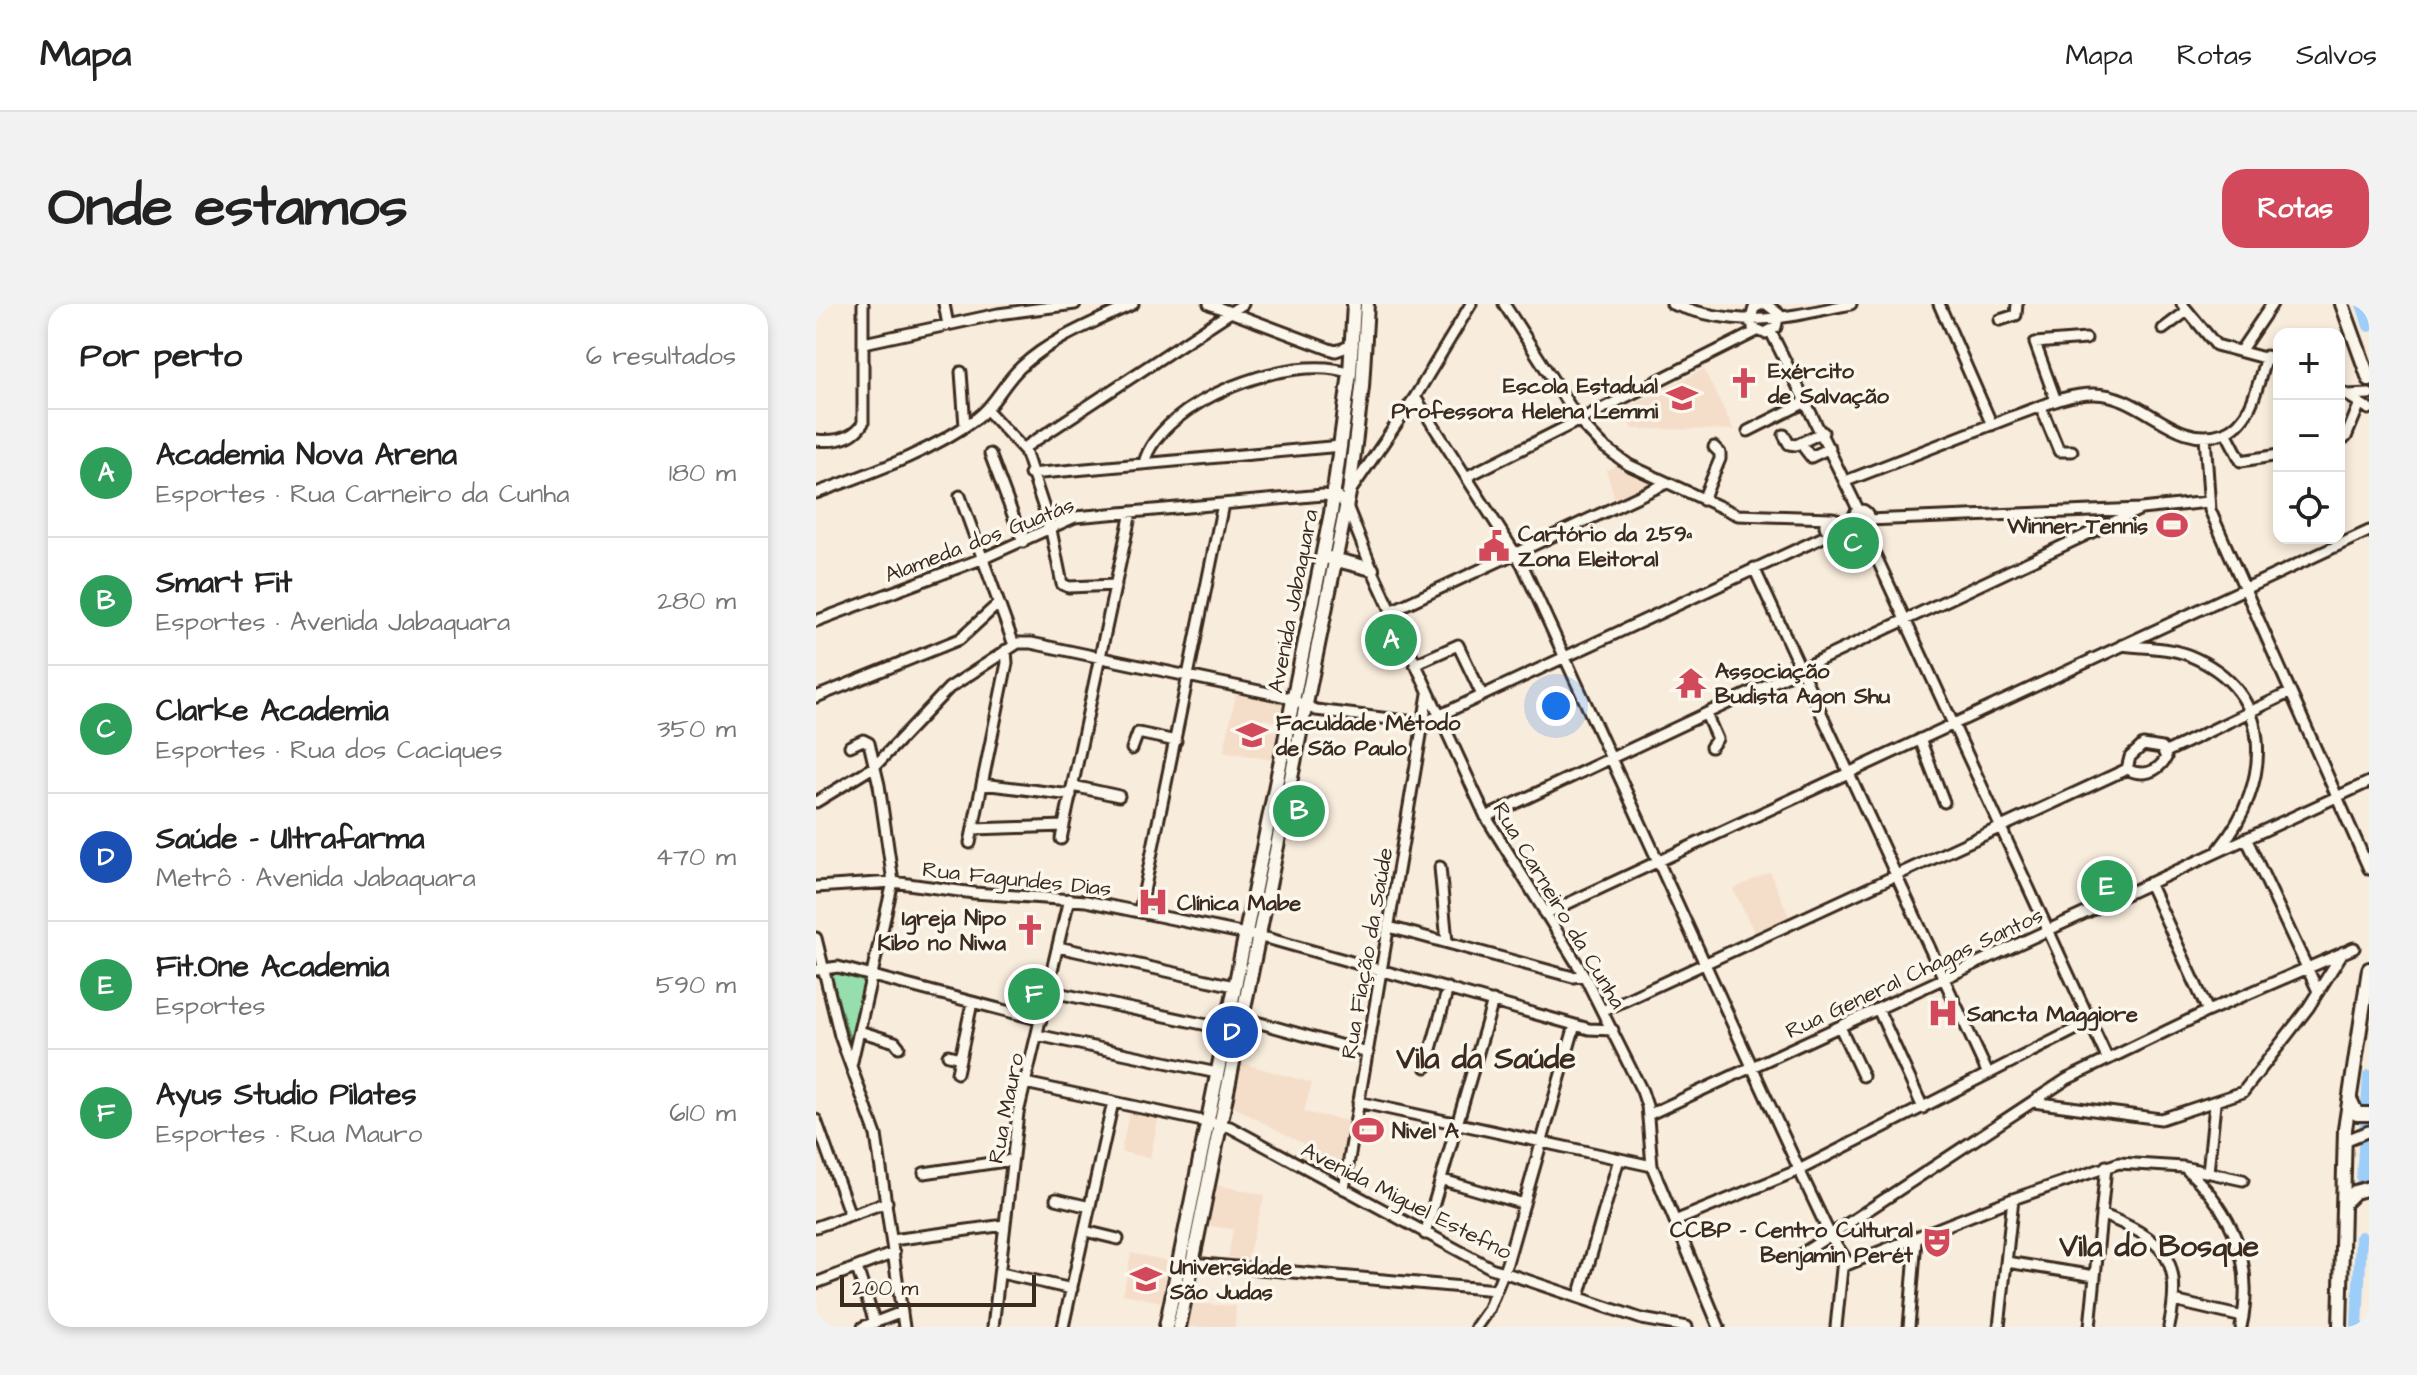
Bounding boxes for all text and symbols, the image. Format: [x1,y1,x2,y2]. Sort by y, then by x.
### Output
text: Mapa [40,29,131,81]
text: Mapa [2065,36,2133,75]
text: Rotas [2177,36,2252,75]
text: Salvos [2296,36,2377,75]
text: Onde estamos [48,169,408,247]
button: Rotas [2222,169,2369,248]
map controls [2273,328,2345,544]
button: + [2273,328,2345,400]
text: Por perto [80,332,242,380]
text: 6 resultados [586,338,736,374]
place label: Exército de Salvação [1767,356,1889,412]
church icon: Exército de Salvação [1727,366,1761,400]
place label: Escola Estadual Professora Helena Lemmi [1392,371,1659,427]
school or university icon: Escola Estadual Professora Helena Lemmi [1665,381,1699,415]
button: − [2273,400,2345,472]
text: Academia Nova Arena [156,434,457,476]
text: A [98,455,114,491]
text: 180 m [669,455,736,491]
button: locate [2273,472,2345,544]
text: Esportes · Rua Carneiro da Cunha [156,476,569,512]
street label: Alameda dos Guatás [880,490,1079,591]
street label: Avenida Jabaquara [1260,507,1326,696]
sports icon: Winner Tennis [2155,508,2189,542]
place label: Winner Tennis [2006,511,2148,542]
pin: C [1827,513,1879,573]
place label: Cartório da 259ª Zona Eleitoral [1518,519,1693,575]
public building icon: Cartório da 259ª Zona Eleitoral [1477,529,1511,563]
text: Smart Fit [156,562,292,604]
text: B [97,583,115,619]
text: 280 m [657,583,736,619]
text: Esportes · Avenida Jabaquara [156,604,510,640]
pin: A [1365,610,1417,670]
place label: Associação Budista Agon Shu [1715,656,1890,713]
temple icon: Associação Budista Agon Shu [1674,666,1708,700]
your location [1536,686,1576,726]
text: Clarke Academia [156,690,389,732]
place label: Faculdade Método de São Paulo [1275,708,1461,764]
text: C [97,711,115,747]
text: 350 m [657,711,736,747]
school or university icon: Faculdade Método de São Paulo [1235,718,1269,752]
text: Esportes · Rua dos Caciques [156,732,502,768]
pin: B [1273,781,1325,841]
street label: Rua Carneiro da Cunha [1485,796,1633,1015]
text: Saúde – Ultrafarma [156,818,424,860]
text: D [98,839,114,875]
text: 470 m [655,839,736,875]
street label: Rua Fiação da Saúde [1334,845,1401,1061]
street label: Rua Fagundes Dias [921,854,1113,906]
pin: E [2081,856,2133,916]
text: Metrô · Avenida Jabaquara [156,860,476,896]
hospital icon: Clínica Mabe [1136,885,1170,919]
place label: Clínica Mabe [1177,888,1301,919]
street label: Rua General Chagas Santos [1781,900,2049,1048]
place label: Igreja Nipo Kibo no Niwa [878,903,1007,959]
church icon: Igreja Nipo Kibo no Niwa [1013,913,1047,947]
text: Fit.One Academia [156,946,389,988]
pin: F [1008,964,1060,1024]
text: E [98,967,114,1003]
text: 590 m [656,967,736,1003]
text: Esportes [156,988,266,1024]
hospital icon: Sancta Maggiore [1926,996,1960,1030]
place label: Sancta Maggiore [1966,999,2138,1031]
pin: D [1206,1002,1258,1062]
district label: Vila da Saúde [1395,1038,1576,1080]
street label: Rua Mauro [981,1050,1032,1166]
text: Ayus Studio Pilates [156,1074,417,1116]
text: F [97,1095,115,1131]
text: 610 m [669,1095,736,1131]
sports icon: Nivel A [1351,1113,1385,1147]
text: Esportes · Rua Mauro [156,1116,422,1152]
place label: Nivel A [1392,1116,1460,1147]
street label: Avenida Miguel Estefno [1295,1135,1518,1269]
place label: CCBP - Centro Cultural Benjamin Perét [1670,1215,1914,1271]
theatre icon: CCBP - Centro Cultural Benjamin Perét [1920,1225,1954,1259]
district label: Vila do Bosque [2058,1226,2259,1268]
place label: Universidade São Judas [1169,1252,1292,1308]
school or university icon: Universidade São Judas [1129,1262,1163,1296]
scale bar [840,1271,1036,1307]
text: 200 m [852,1273,918,1304]

